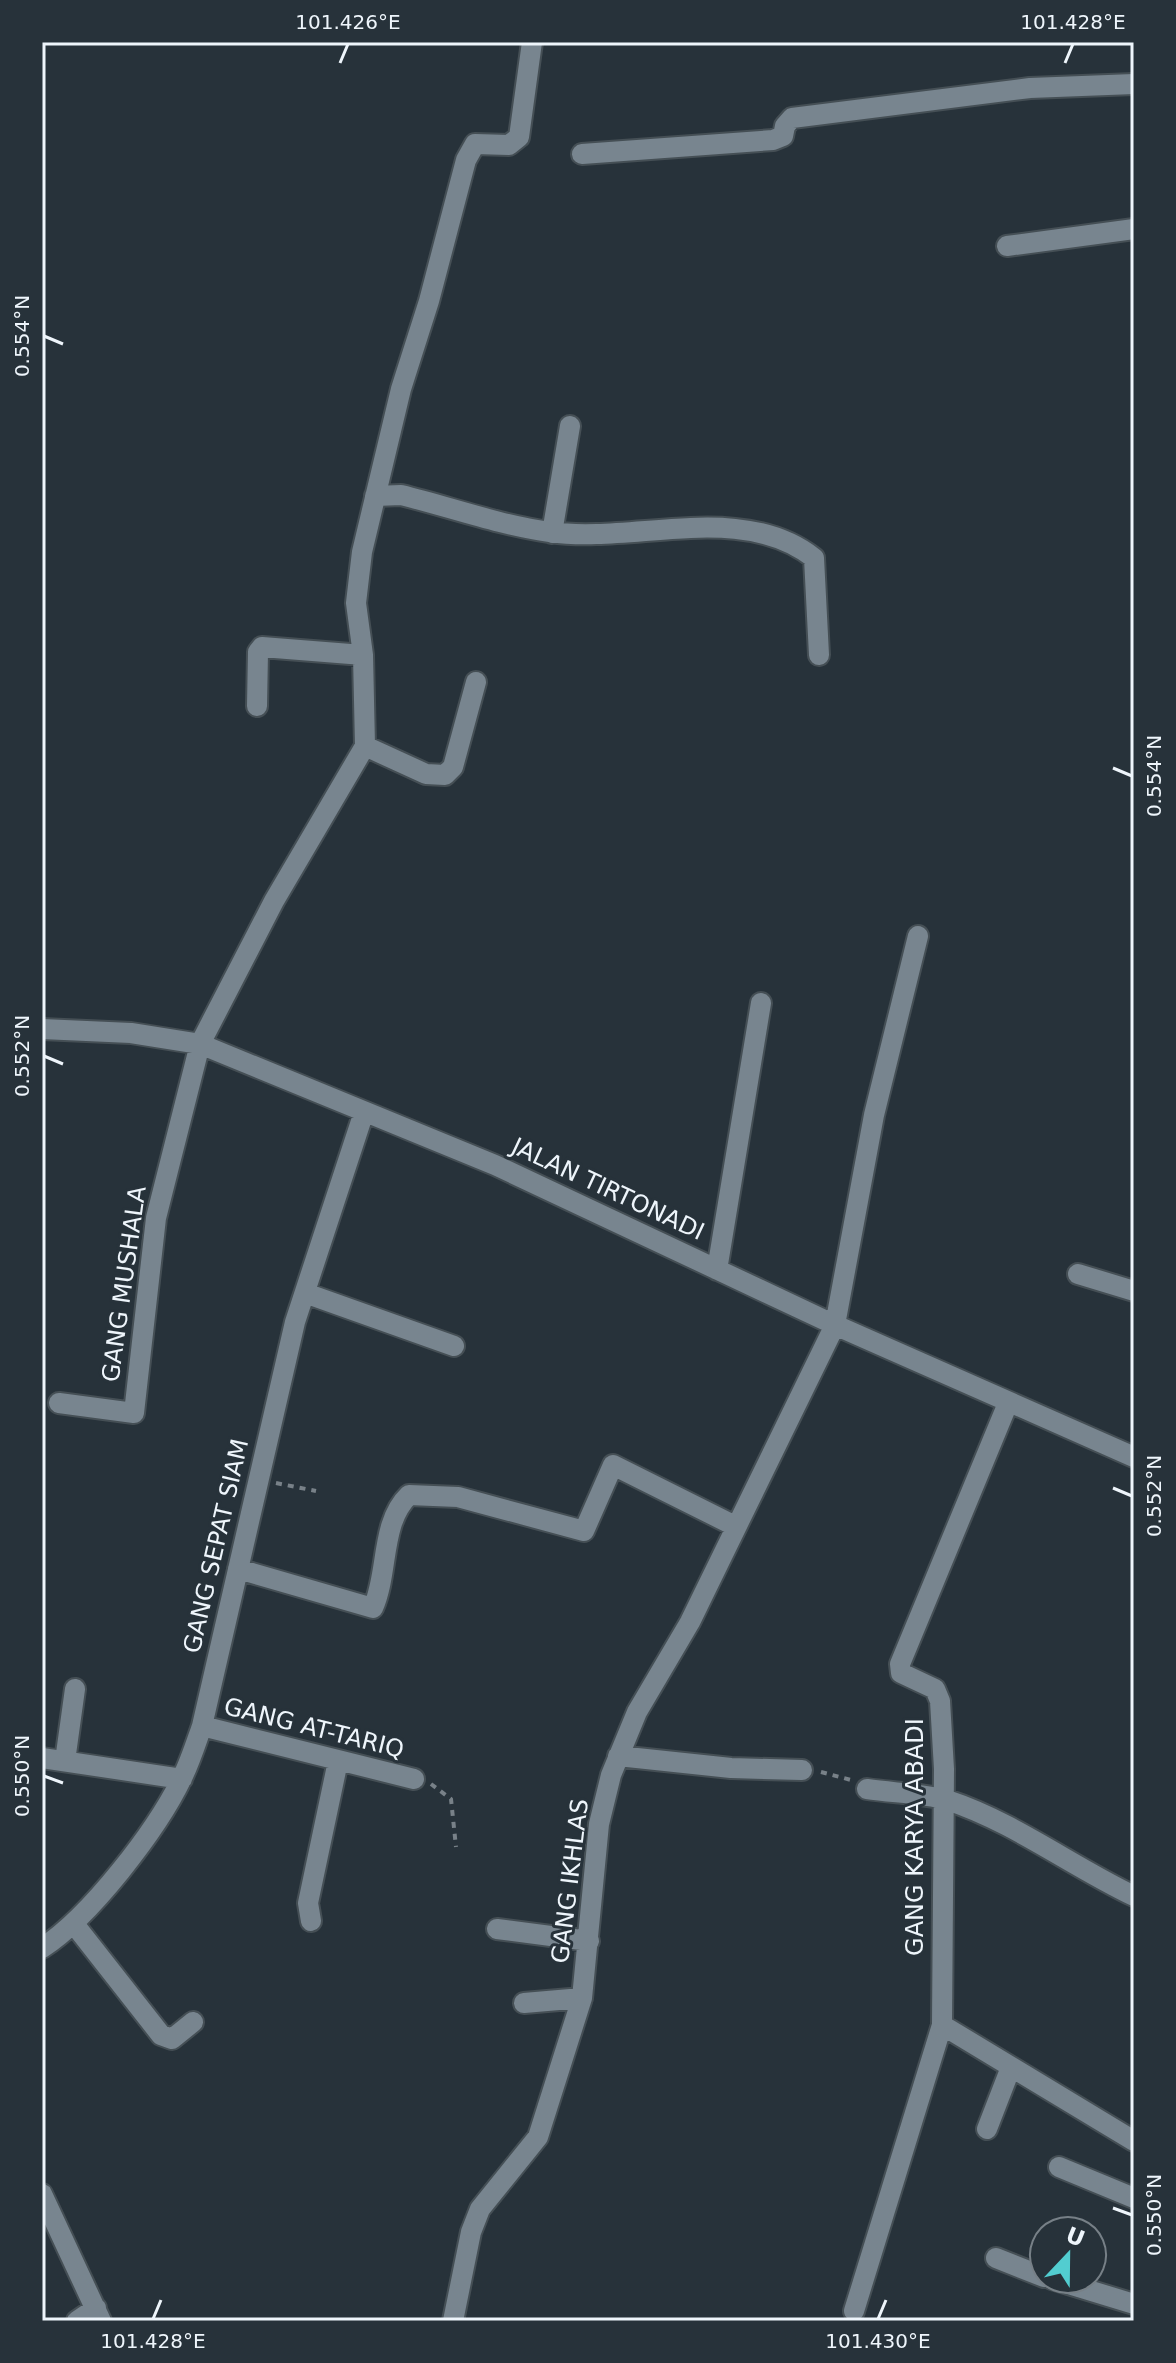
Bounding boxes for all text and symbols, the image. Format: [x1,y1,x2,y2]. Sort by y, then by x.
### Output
text: 101.426°E [295,10,401,34]
text: 101.428°E [1020,10,1126,34]
text: 0.554°N [10,295,34,377]
text: 0.554°N [1142,735,1166,817]
text: 0.552°N [10,1015,34,1097]
street label: JALAN TIRTONADI [505,1131,709,1246]
street label: GANG MUSHALA [96,1184,152,1384]
street label: GANG SEPAT SIAM [178,1436,254,1656]
text: 0.552°N [1142,1455,1166,1537]
street label: GANG AT-TARIQ [221,1692,407,1764]
street label: GANG KARYA ABADI [901,1718,929,1956]
text: 0.550°N [10,1735,34,1817]
street label: GANG IKHLAS [546,1797,594,1965]
text: 0.550°N [1142,2174,1166,2256]
north arrow [1028,2215,1108,2295]
text: U [1062,2222,1088,2252]
text: 101.428°E [100,2329,206,2353]
text: 101.430°E [825,2329,931,2353]

